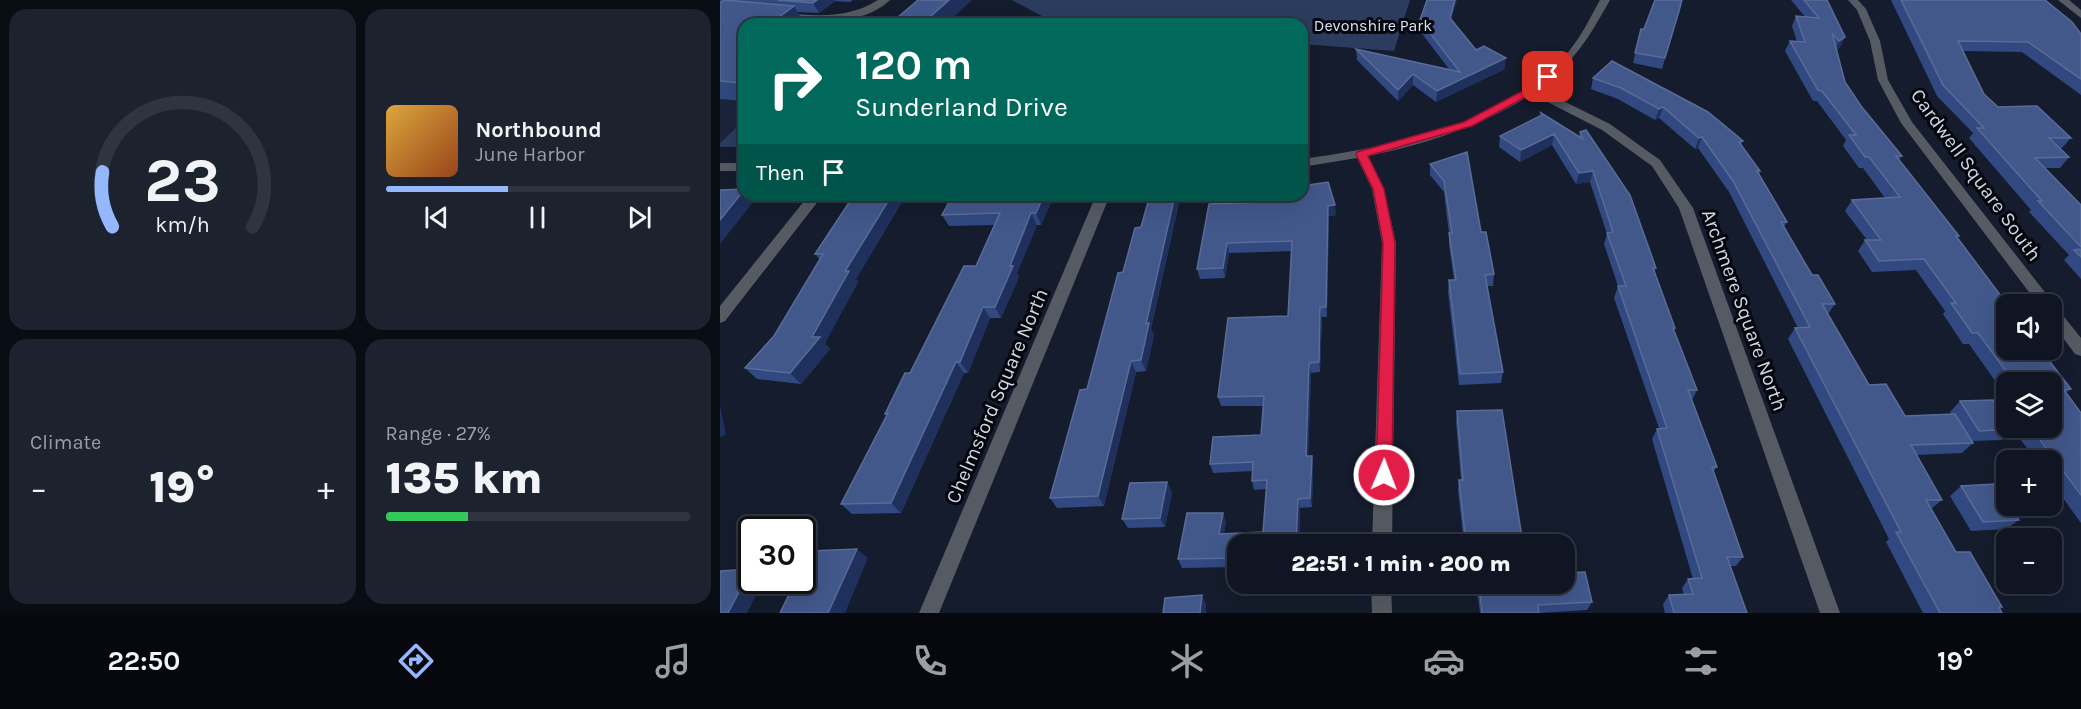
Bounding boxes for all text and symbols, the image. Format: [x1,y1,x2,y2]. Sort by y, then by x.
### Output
park label: Devonshire Park [1314,16,1432,35]
text: 120 m [855,40,972,90]
icon: right [756,42,834,120]
pin [1522,51,1573,102]
icon: arrive [1531,60,1564,93]
street label: Cardwell Square South [1906,85,2046,265]
text: Sunderland Drive [855,91,1068,123]
text: Northbound [476,117,602,143]
text: June Harbor [476,143,584,166]
text: 23 [144,144,221,217]
icon: arrive [817,156,850,189]
text: Then [756,160,805,186]
icon: previous [420,201,453,234]
icon: pause [521,201,554,234]
icon: next [623,201,656,234]
street label: Archmere Square North [1697,206,1791,414]
text: km/h [155,212,209,237]
street label: Chelmsford Square North [941,285,1053,507]
map controls [1996,294,2062,594]
button: sound [1996,294,2062,360]
button: layers [1996,372,2062,438]
text: Range · 27% [386,422,491,445]
text: Climate [30,431,101,454]
position arrow [1352,443,1416,507]
button: + [1996,450,2062,516]
text: 135 km [386,452,543,504]
text: 19° [149,461,215,513]
text: − [30,469,47,507]
text: + [317,469,334,507]
speed limit sign: 30 [738,516,816,594]
button: − [1996,528,2062,594]
text: 22:51 · 1 min · 200 m [1291,551,1511,577]
icon: directions [395,640,437,682]
icon: music [652,640,694,682]
icon: phone [909,640,951,682]
icon: climate [1166,640,1208,682]
icon: car [1423,640,1465,682]
icon: filters [1680,640,1722,682]
text: 22:50 [107,645,180,677]
text: 19° [1937,645,1973,677]

